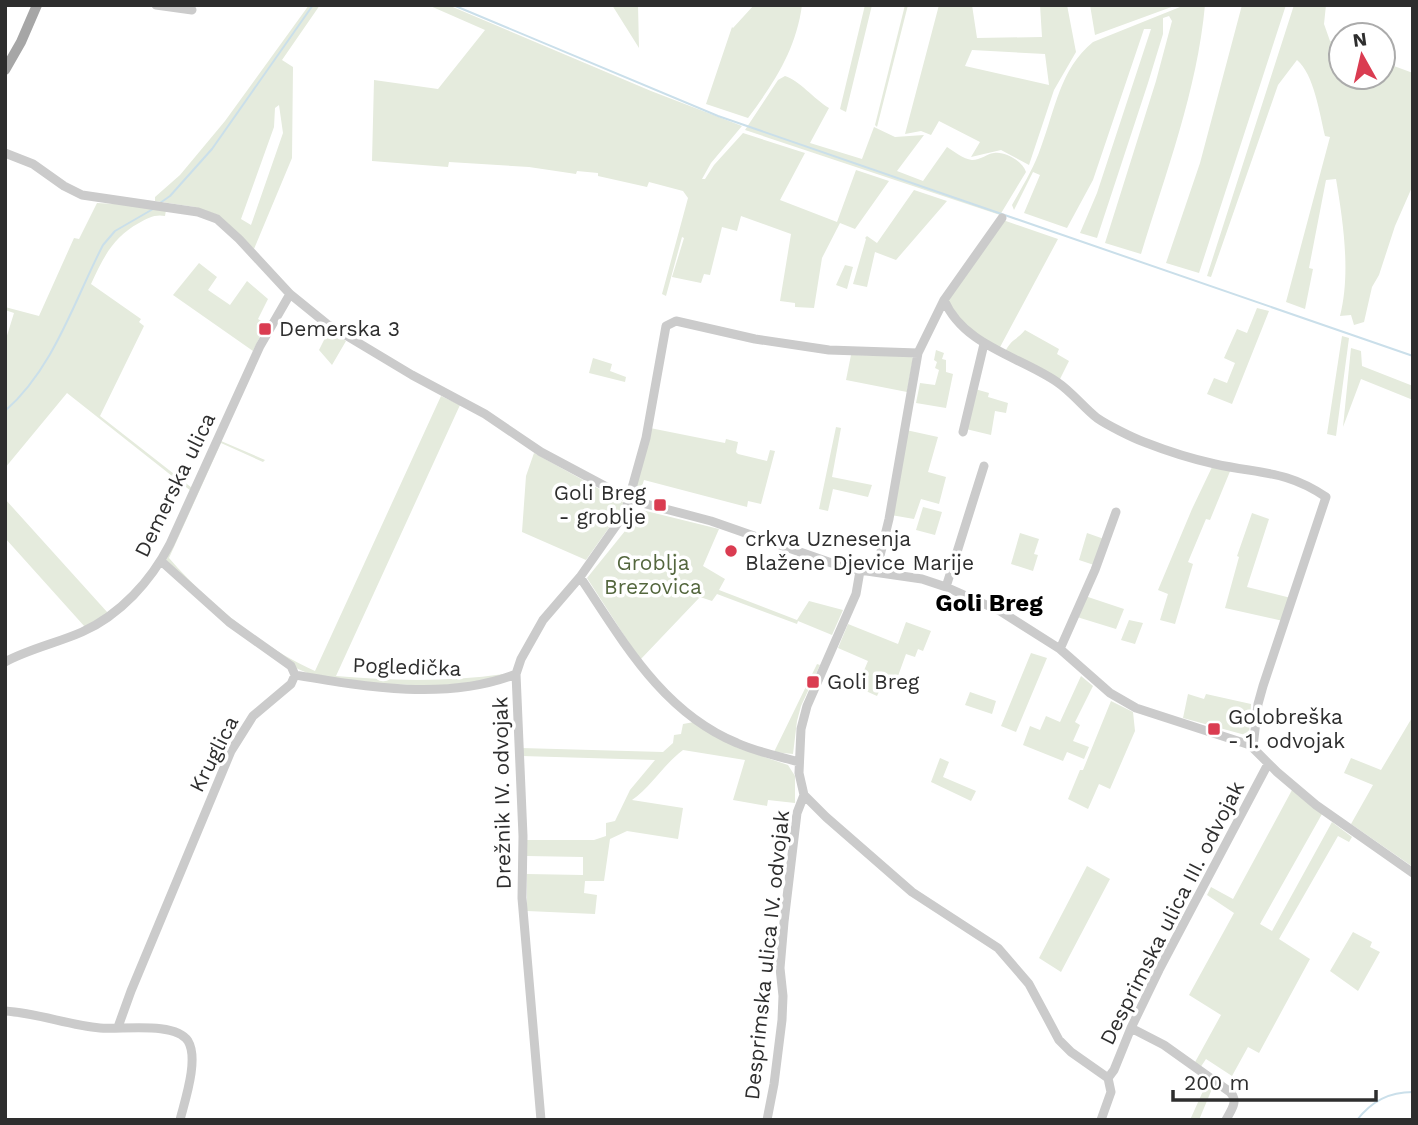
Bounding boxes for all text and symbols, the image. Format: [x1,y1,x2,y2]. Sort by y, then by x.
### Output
north arrow [1327,21,1397,91]
text: N [1351,27,1368,52]
place label: Demerska 3 [279,316,400,341]
marker: Demerska 3 [257,321,273,337]
street label: Demerska ulica [129,408,220,561]
place label: Goli Breg - groblje [554,480,647,529]
marker: Goli Breg - groblje [652,497,668,513]
place label: crkva Uznesenja Blažene Djevice Marije [745,526,974,575]
marker: crkva Uznesenja Blažene Djevice Marije [723,543,739,559]
park label: Groblja Brezovica [604,550,702,599]
district label: Goli Breg [935,589,1043,617]
street label: Pogledička [352,652,462,681]
place label: Goli Breg [827,669,920,694]
marker: Goli Breg [805,674,821,690]
street label: Drežnik IV. odvojak [487,696,516,890]
place label: Golobreška - 1. odvojak [1228,704,1345,753]
street label: Kruglica [184,711,243,796]
marker: Golobreška - 1. odvojak [1206,721,1222,737]
street label: Desprimska ulica III. odvojak [1094,777,1249,1049]
street label: Desprimska ulica IV. odvojak [739,809,794,1101]
scale bar [1173,1058,1376,1102]
text: 200 m [1184,1070,1250,1095]

